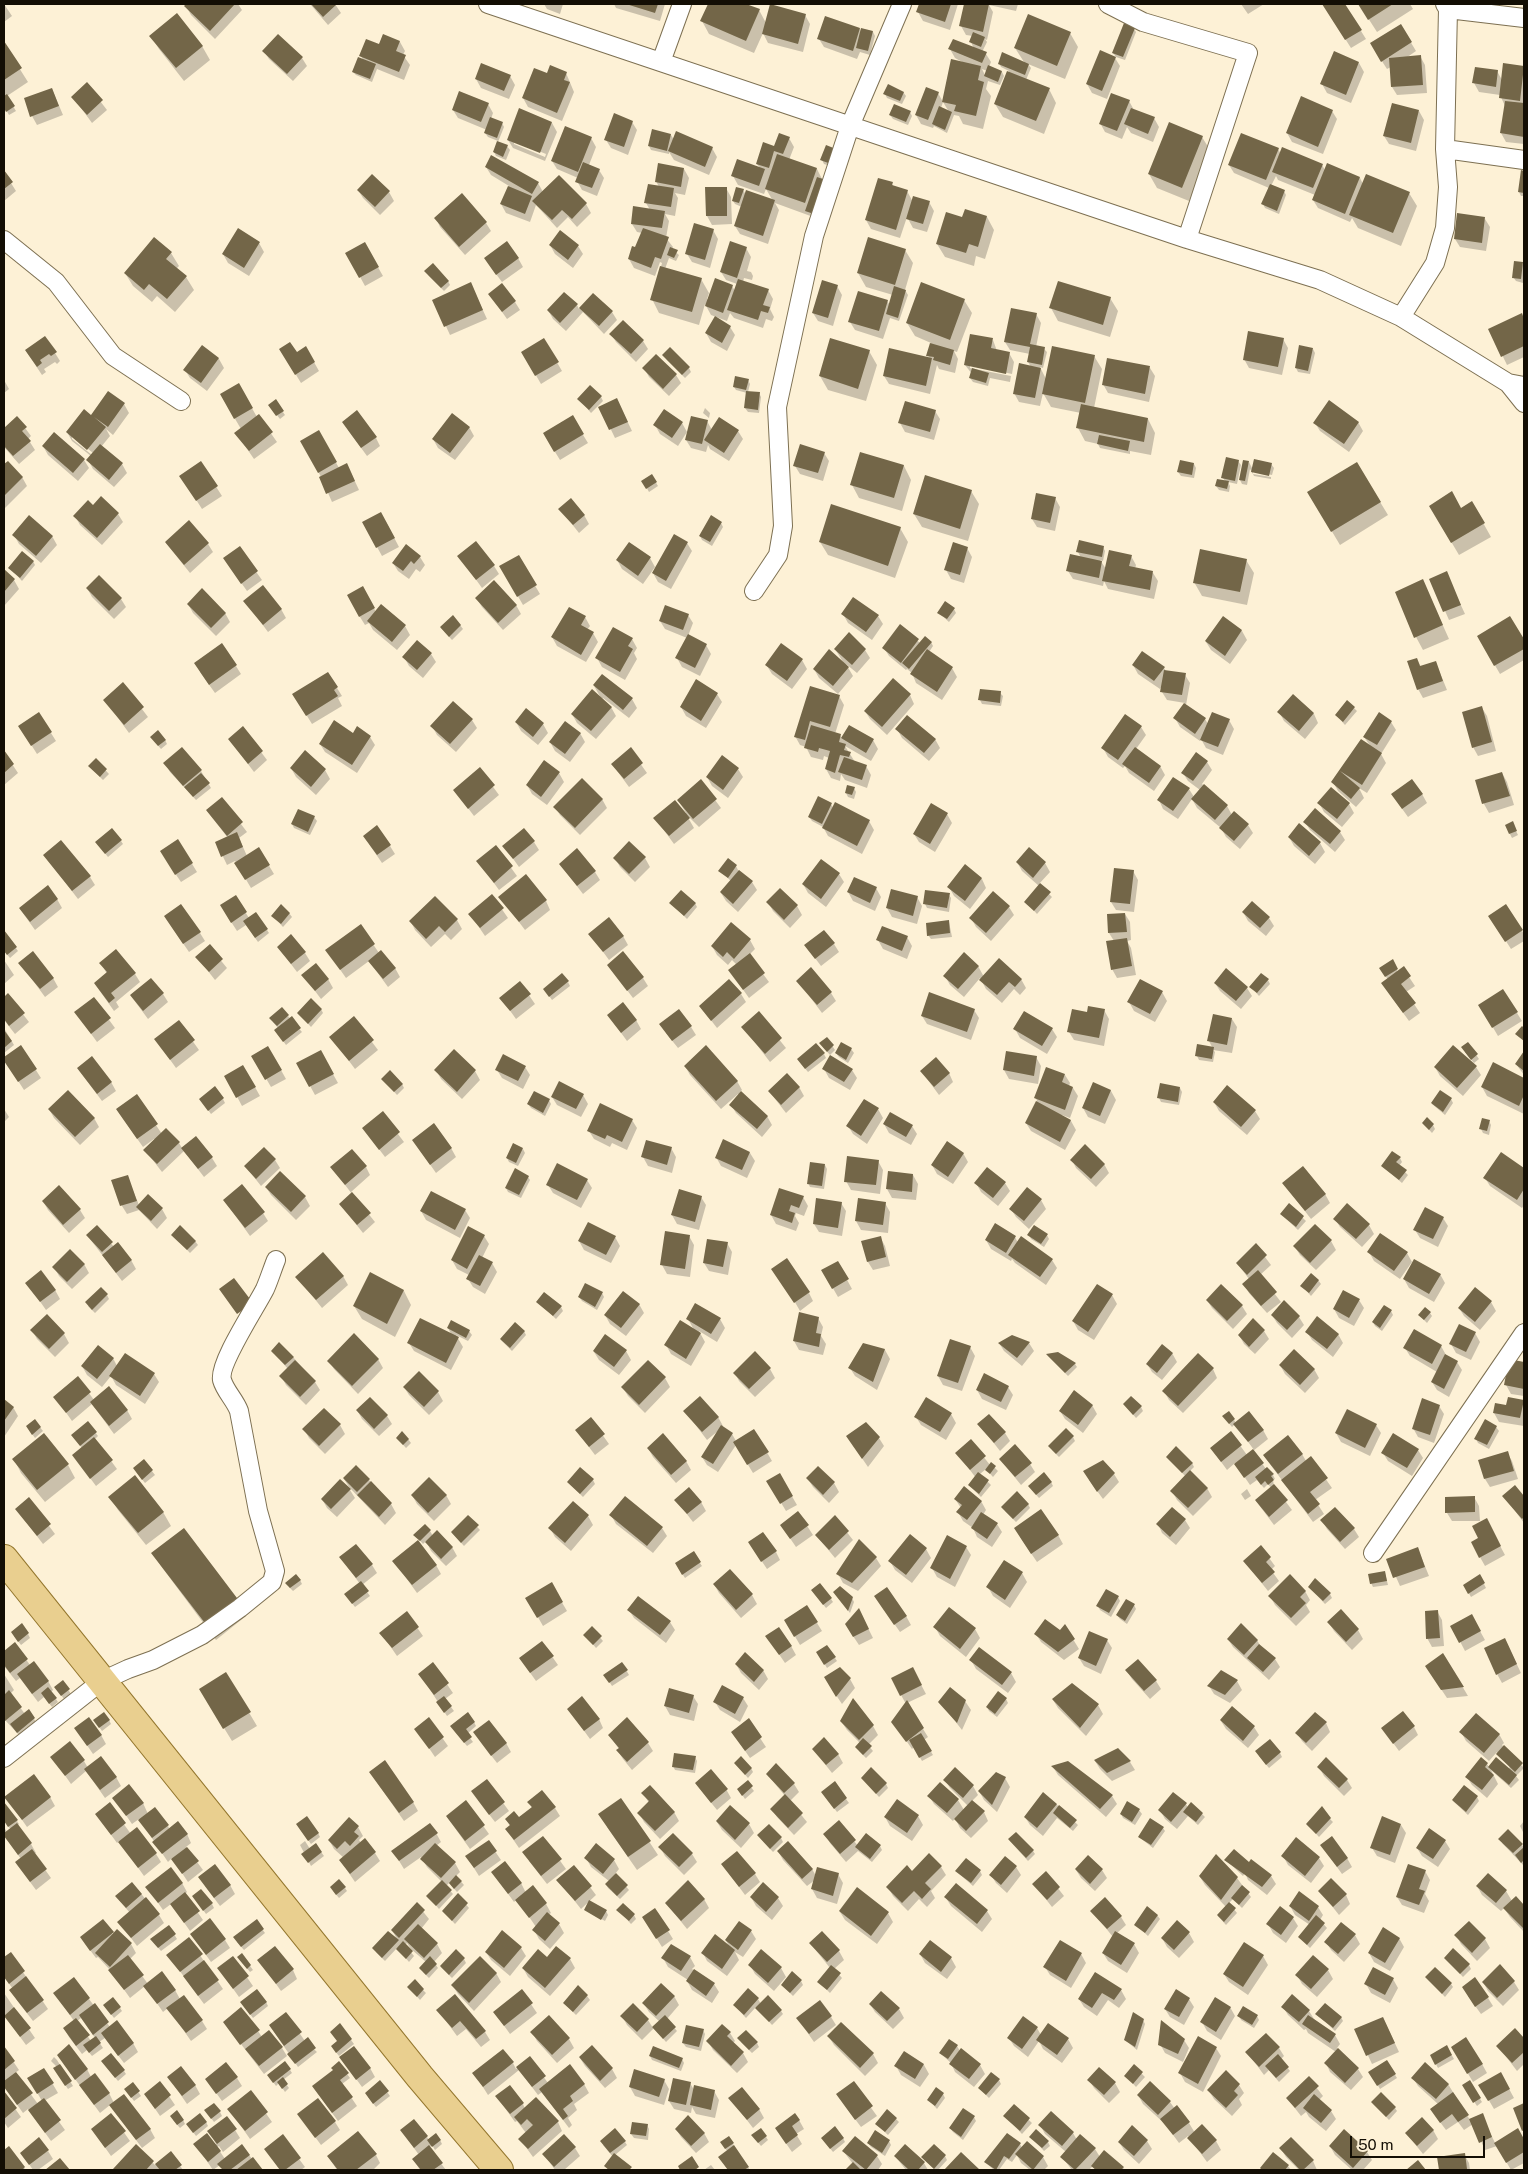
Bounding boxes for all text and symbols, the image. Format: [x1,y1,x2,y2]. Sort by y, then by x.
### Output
scale bar [1353,2126,1488,2158]
text: 50 m [1358,2136,1393,2153]

